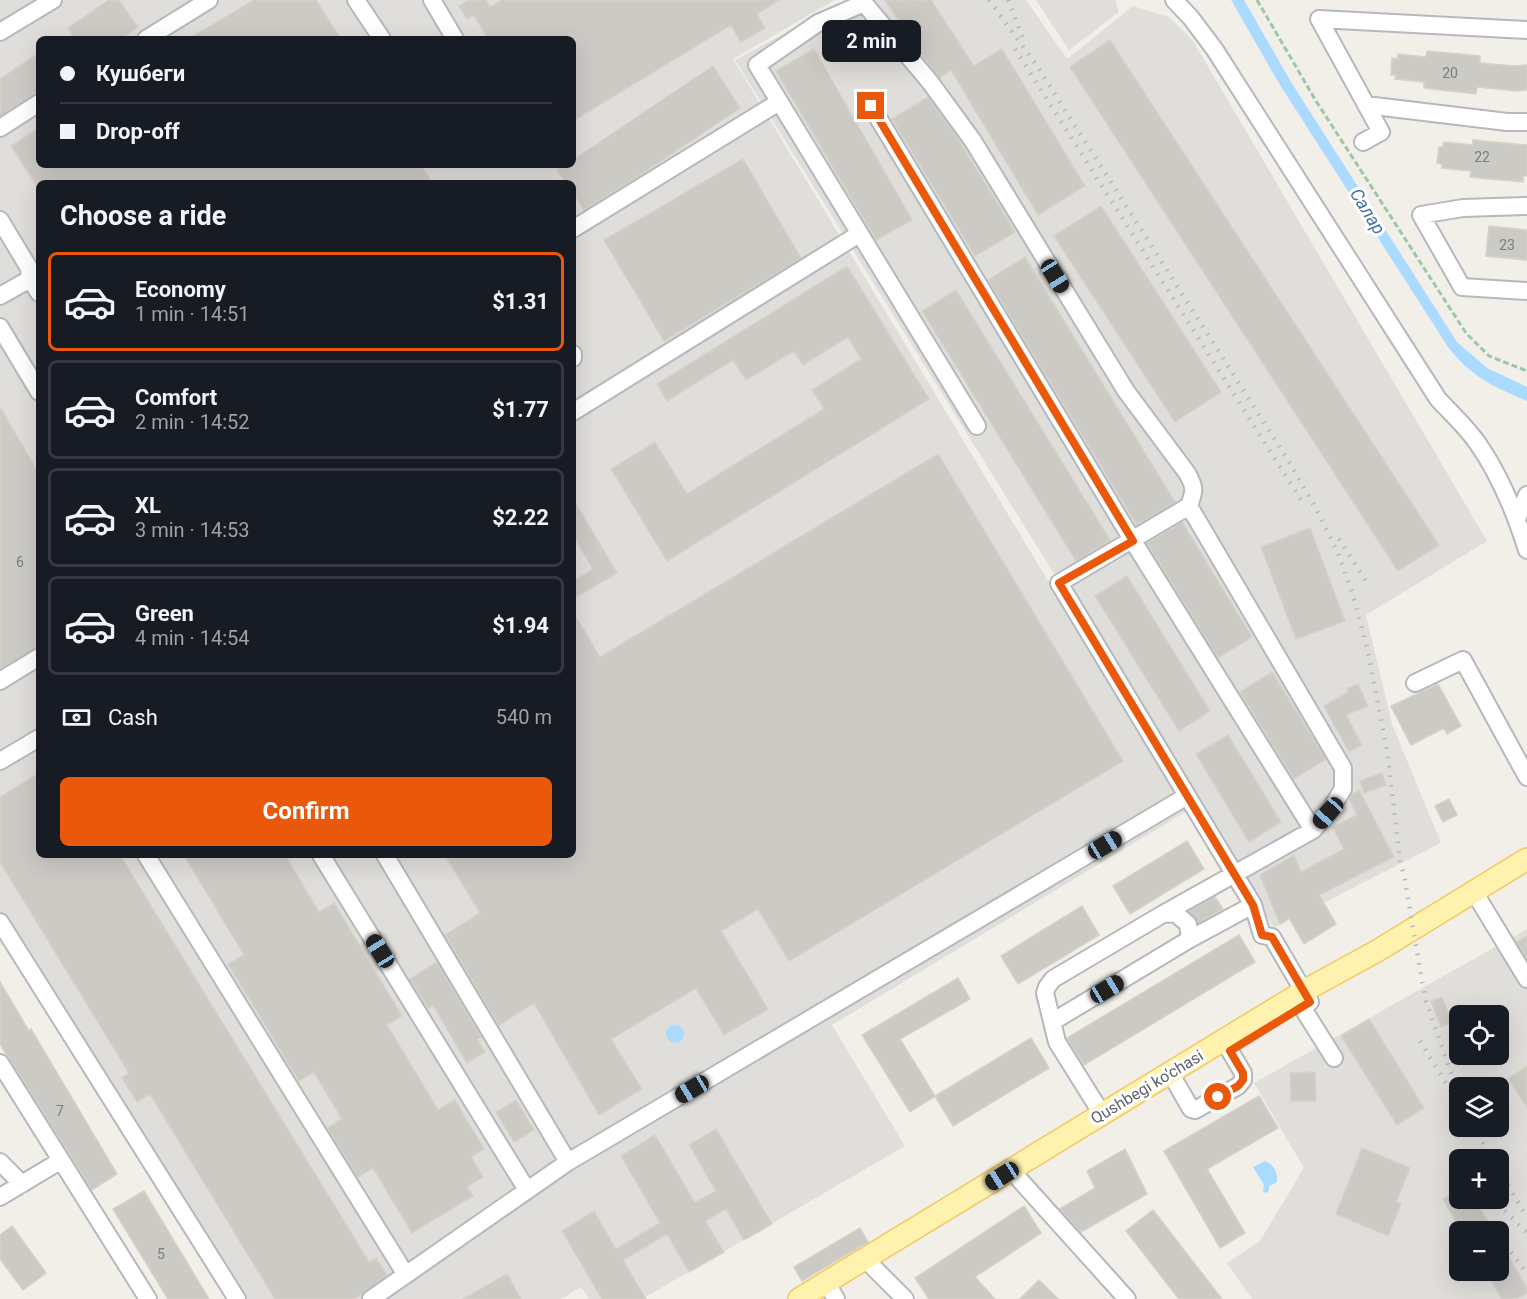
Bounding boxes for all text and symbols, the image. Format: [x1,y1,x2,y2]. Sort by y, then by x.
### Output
callout: 2 min [822,19,920,61]
text: 2 min [846,29,897,53]
text: Кушбеги [96,61,185,86]
house number: 20 [1442,65,1458,81]
route end [857,92,884,119]
text: Drop-off [96,119,180,144]
house number: 22 [1474,149,1490,165]
water label: Салар [1346,184,1390,238]
text: Choose a ride [60,200,226,232]
house number: 23 [1499,237,1515,253]
car [1038,256,1072,296]
icon: car [63,275,117,329]
text: Economy [135,277,226,302]
text: $1.31 [492,289,549,314]
text: 1 min · 14:51 [135,302,250,326]
icon: car [63,383,117,437]
text: Comfort [135,385,217,410]
text: $1.77 [492,397,549,422]
text: 2 min · 14:52 [135,410,250,434]
icon: car [63,491,117,545]
text: XL [135,493,161,518]
text: $2.22 [492,505,549,530]
text: 3 min · 14:53 [135,518,250,542]
house number: 6 [16,554,24,570]
icon: car [63,599,117,653]
text: Green [135,601,194,626]
text: $1.94 [492,613,549,638]
text: 4 min · 14:54 [135,626,250,650]
icon: cash [60,701,93,734]
text: Cash [108,705,158,730]
text: 540 m [496,705,552,729]
button: Confirm [60,777,552,846]
car [1309,794,1347,832]
car [1085,828,1125,862]
car [363,931,397,971]
car [1087,972,1127,1006]
map controls [1449,1005,1509,1281]
button: locate [1449,1005,1509,1065]
street label: Qushbegi ko'chasi [1087,1046,1207,1128]
car [672,1072,712,1106]
button: layers [1449,1077,1509,1137]
route start [1204,1083,1231,1110]
house number: 7 [56,1103,64,1119]
button: + [1449,1149,1509,1209]
car [982,1159,1022,1193]
button: − [1449,1221,1509,1281]
house number: 5 [157,1246,165,1262]

